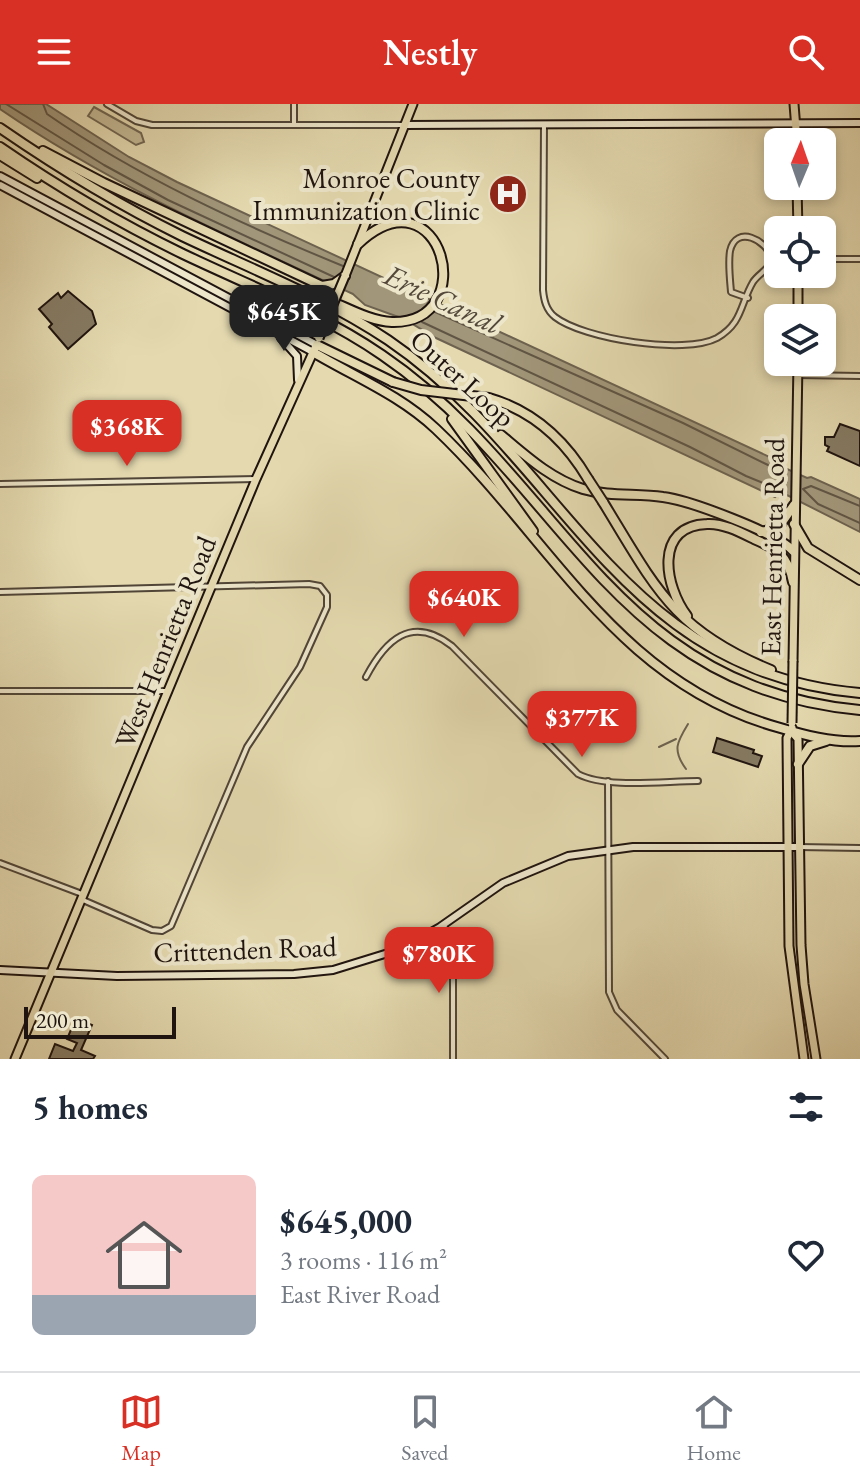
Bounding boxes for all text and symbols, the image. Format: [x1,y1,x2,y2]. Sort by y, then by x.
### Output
text: Nestly [383,29,477,76]
icon: menu [32,30,76,74]
icon: search [784,30,828,74]
north arrow [764,128,836,200]
map controls [764,128,836,376]
place label: Monroe County Immunization Clinic [252,160,481,228]
hospital icon: Monroe County Immunization Clinic [487,173,529,215]
button: locate [764,216,836,288]
water label: Erie Canal [377,255,509,344]
pin: $645K [228,285,340,353]
text: $645K [247,294,321,328]
button: layers [764,304,836,376]
street label: Outer Loop [403,321,523,435]
pin: $368K [71,400,183,468]
text: $368K [90,409,164,443]
street label: East Henrietta Road [752,437,792,656]
street label: West Henrietta Road [106,530,224,753]
pin: $640K [408,571,520,639]
text: $640K [427,580,501,614]
pin: $377K [526,691,638,759]
text: $377K [545,700,619,734]
pin: $780K [383,927,495,995]
street label: Crittenden Road [153,928,338,970]
text: $780K [402,936,476,970]
scale bar [24,1003,176,1039]
text: 200 m [36,1006,89,1035]
text: 5 homes [32,1085,148,1129]
icon: filters [784,1085,828,1129]
text: $645,000 [280,1199,412,1243]
icon: home [96,1207,192,1303]
icon: heart [784,1233,828,1277]
text: 3 rooms · 116 m² [280,1243,447,1277]
text: East River Road [280,1277,440,1311]
tab: Map [119,1390,163,1467]
tab: Saved [401,1390,448,1467]
tab: Home [687,1390,741,1467]

